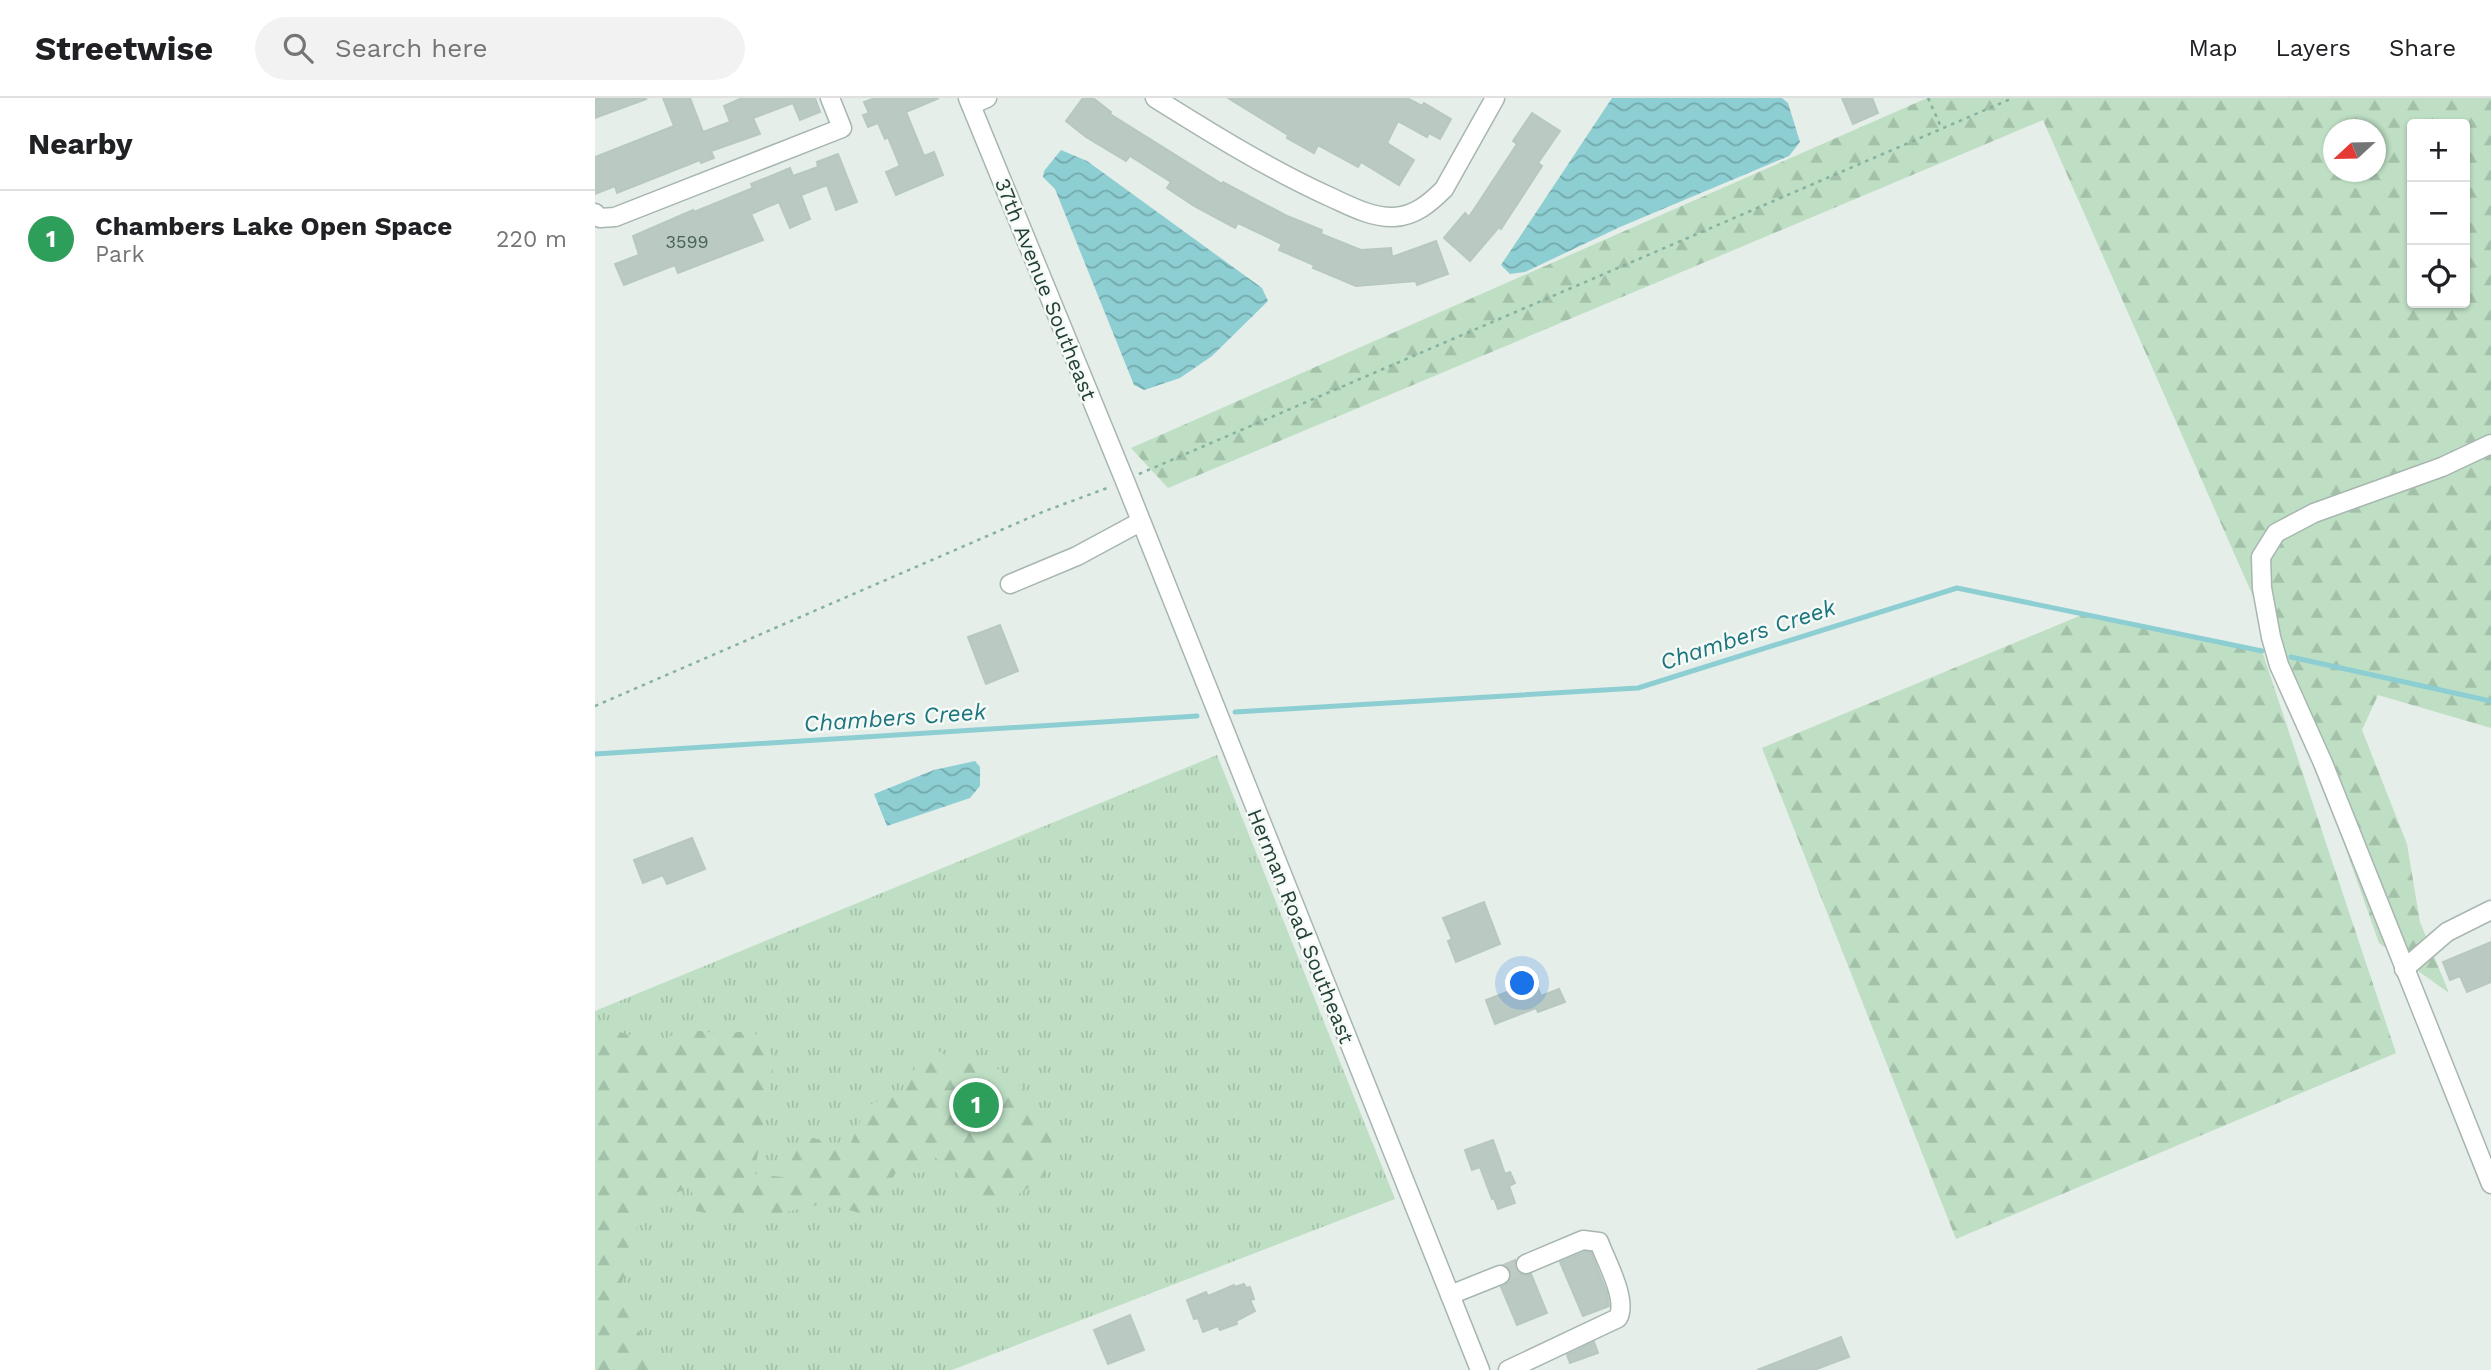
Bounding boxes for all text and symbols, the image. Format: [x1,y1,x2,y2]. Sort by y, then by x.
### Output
search box [255,17,745,80]
text: Streetwise [35,29,213,68]
icon: search [279,29,317,67]
text: Search here [335,33,487,63]
text: Map [2189,34,2237,62]
text: Layers [2275,34,2351,62]
text: Share [2389,34,2456,62]
north arrow [2323,119,2386,182]
map controls [2407,119,2470,308]
button: + [2407,119,2470,182]
text: Nearby [28,126,133,161]
street label: 37th Avenue Southeast [990,174,1102,404]
button: − [2407,182,2470,245]
text: Chambers Lake Open Space [95,211,452,241]
text: 1 [46,226,56,253]
text: 220 m [496,226,567,253]
house number: 3599 [665,231,709,252]
text: Park [95,241,144,268]
button: locate [2407,245,2470,308]
water label: Chambers Creek [1657,593,1841,676]
water label: Chambers Creek [803,698,989,738]
street label: Herman Road Southeast [1242,805,1360,1047]
your location [1505,966,1539,1000]
pin: 1 [953,1079,999,1131]

